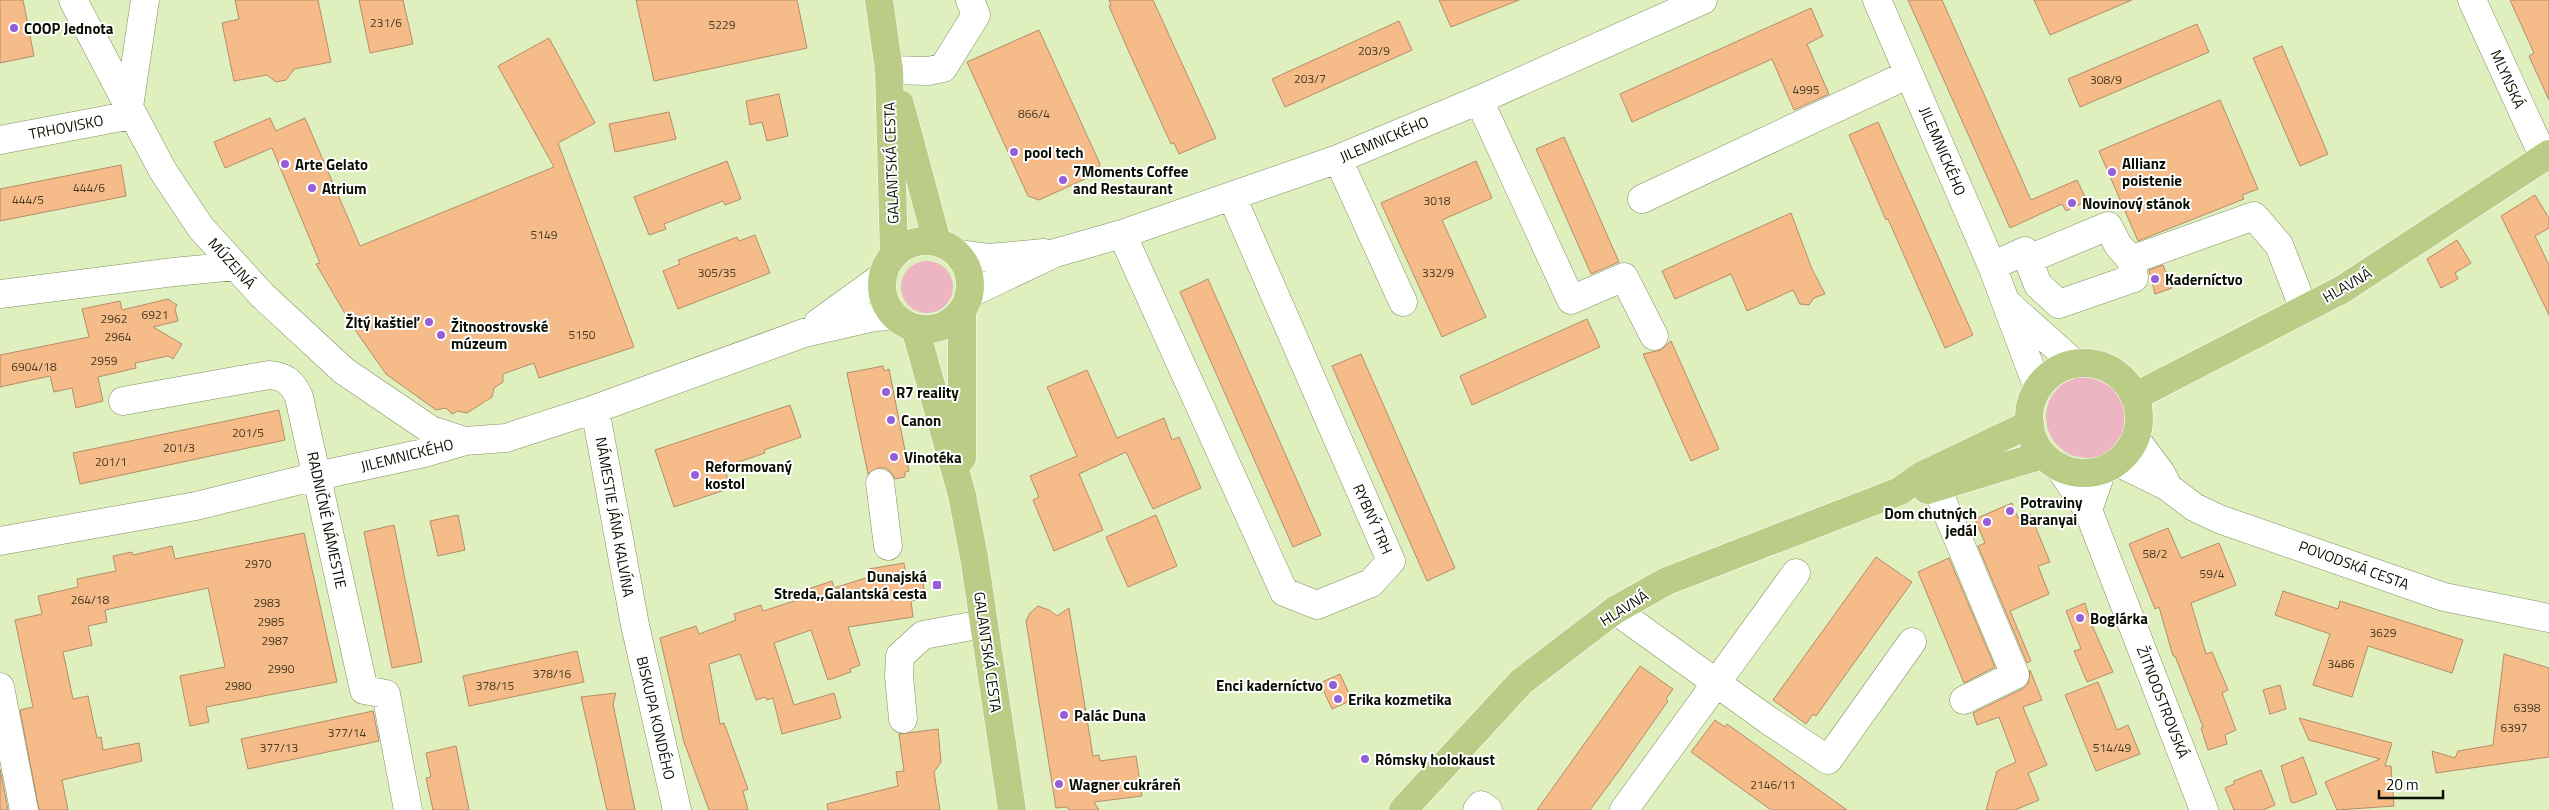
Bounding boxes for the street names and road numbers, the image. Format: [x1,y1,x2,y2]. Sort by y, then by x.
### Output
street label: MLYNSKÁ [2485,46,2531,112]
street label: GALANTSKÁ CESTA [877,102,905,224]
street label: JILEMNICKÉHO [1914,103,1972,199]
street label: TRHOVISKO [27,108,105,146]
street label: JILEMNICKÉHO [1336,110,1432,168]
street label: MÚZEJNÁ [203,232,261,294]
street label: HLAVNÁ [2318,262,2376,308]
street label: JILEMNICKÉHO [358,432,456,478]
street label: NÁMESTIE JÁNA KALVÍNA [590,435,640,599]
street label: RADNIČNÉ NÁMESTIE [301,449,353,591]
street label: RYBNÝ TRH [1347,480,1399,558]
street label: POVODSKÁ CESTA [2295,534,2413,596]
street label: HLAVNÁ [1595,584,1653,632]
street label: GALANTSKÁ CESTA [968,590,1008,714]
street label: ŽITNOOSTROVSKÁ [2131,642,2195,762]
street label: BISKUPA KONDÉHO [631,654,681,782]

